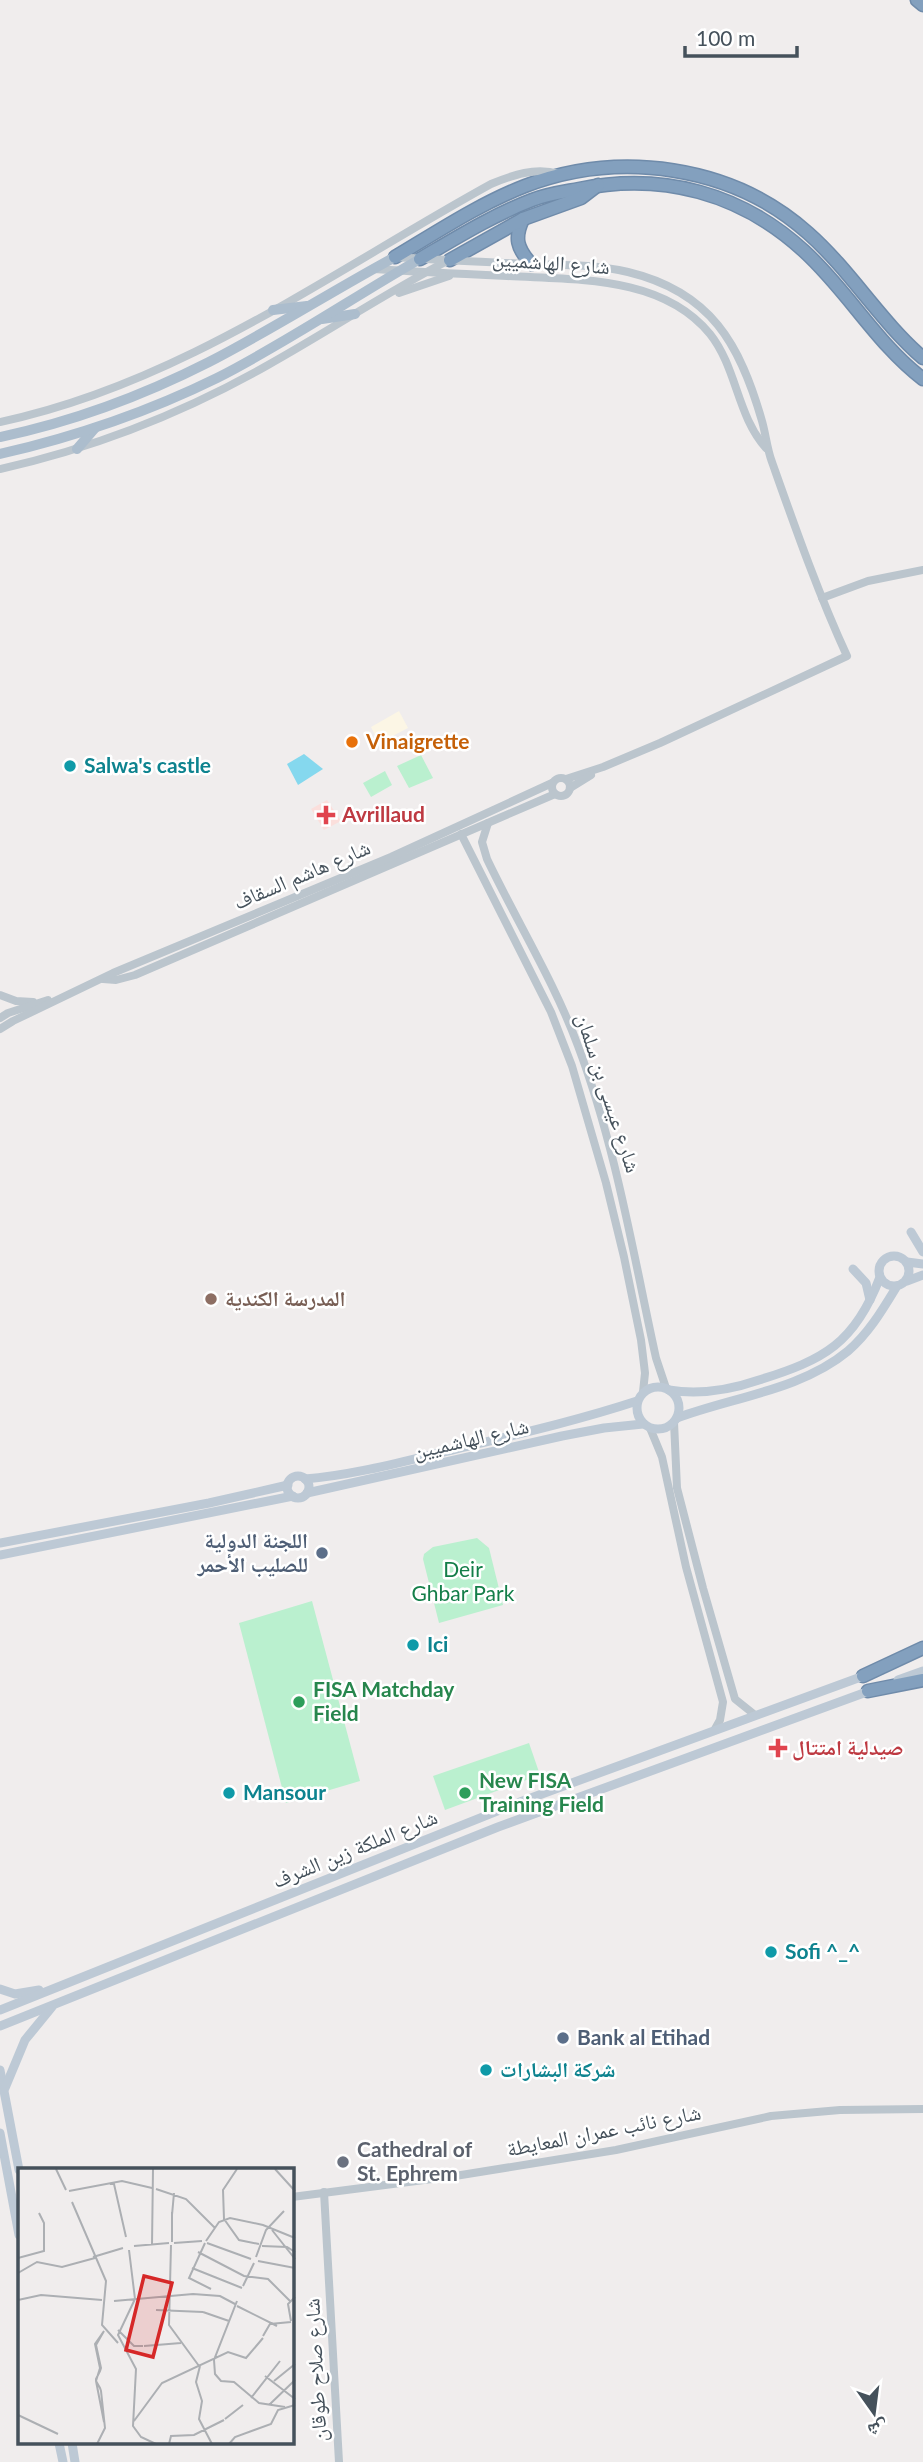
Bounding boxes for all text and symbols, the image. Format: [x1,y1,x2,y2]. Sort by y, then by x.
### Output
scale bar [685,14,797,58]
text: 100 m [696,25,755,50]
street label: شارع الهاشميين [491,245,611,280]
place label: Vinaigrette [365,728,469,753]
marker: Vinaigrette [344,734,360,750]
place label: Salwa's castle [84,752,211,777]
marker: Salwa's castle [62,758,78,774]
place label: Avrillaud [341,801,425,826]
marker: Avrillaud [316,805,336,825]
street label: شارع هاشم السقاف [229,834,375,916]
street label: شارع عيسى بن سلمان [570,1010,647,1176]
place label: المدرسة الكندية [225,1285,346,1311]
marker: المدرسة الكندية [203,1291,219,1307]
street label: شارع الهاشميين [410,1412,531,1465]
place label: اللجنة الدولية للصليب الأحمر [197,1527,308,1577]
marker: اللجنة الدولية للصليب الأحمر [314,1545,330,1561]
park label: Deir Ghbar Park [412,1556,515,1605]
place label: Ici [427,1631,448,1656]
marker: Ici [405,1637,421,1653]
place label: FISA Matchday Field [313,1676,455,1725]
marker: FISA Matchday Field [291,1694,307,1710]
place label: صيدلية امتتال [792,1734,903,1761]
marker: صيدلية امتتال [770,1740,786,1756]
place label: New FISA Training Field [479,1767,604,1816]
place label: Mansour [243,1779,326,1804]
marker: Mansour [221,1785,237,1801]
marker: New FISA Training Field [457,1785,473,1801]
street label: شارع الملكة زين الشرف [268,1803,441,1894]
place label: Sofi ^_^ [785,1938,860,1963]
marker: Sofi ^_^ [763,1944,779,1960]
place label: Bank al Etihad [577,2024,710,2049]
marker: Bank al Etihad [555,2030,571,2046]
place label: شركة البشارات [500,2056,615,2082]
marker: شركة البشارات [478,2062,494,2078]
street label: شارع نائب عمران المعايطة [505,2098,703,2163]
place label: Cathedral of St. Ephrem [357,2136,473,2185]
marker: Cathedral of St. Ephrem [335,2154,351,2170]
inset map [18,2168,294,2444]
street label: شارع صلاح طوقان [298,2298,333,2442]
north arrow [839,2378,909,2448]
text: ش [865,2415,891,2444]

